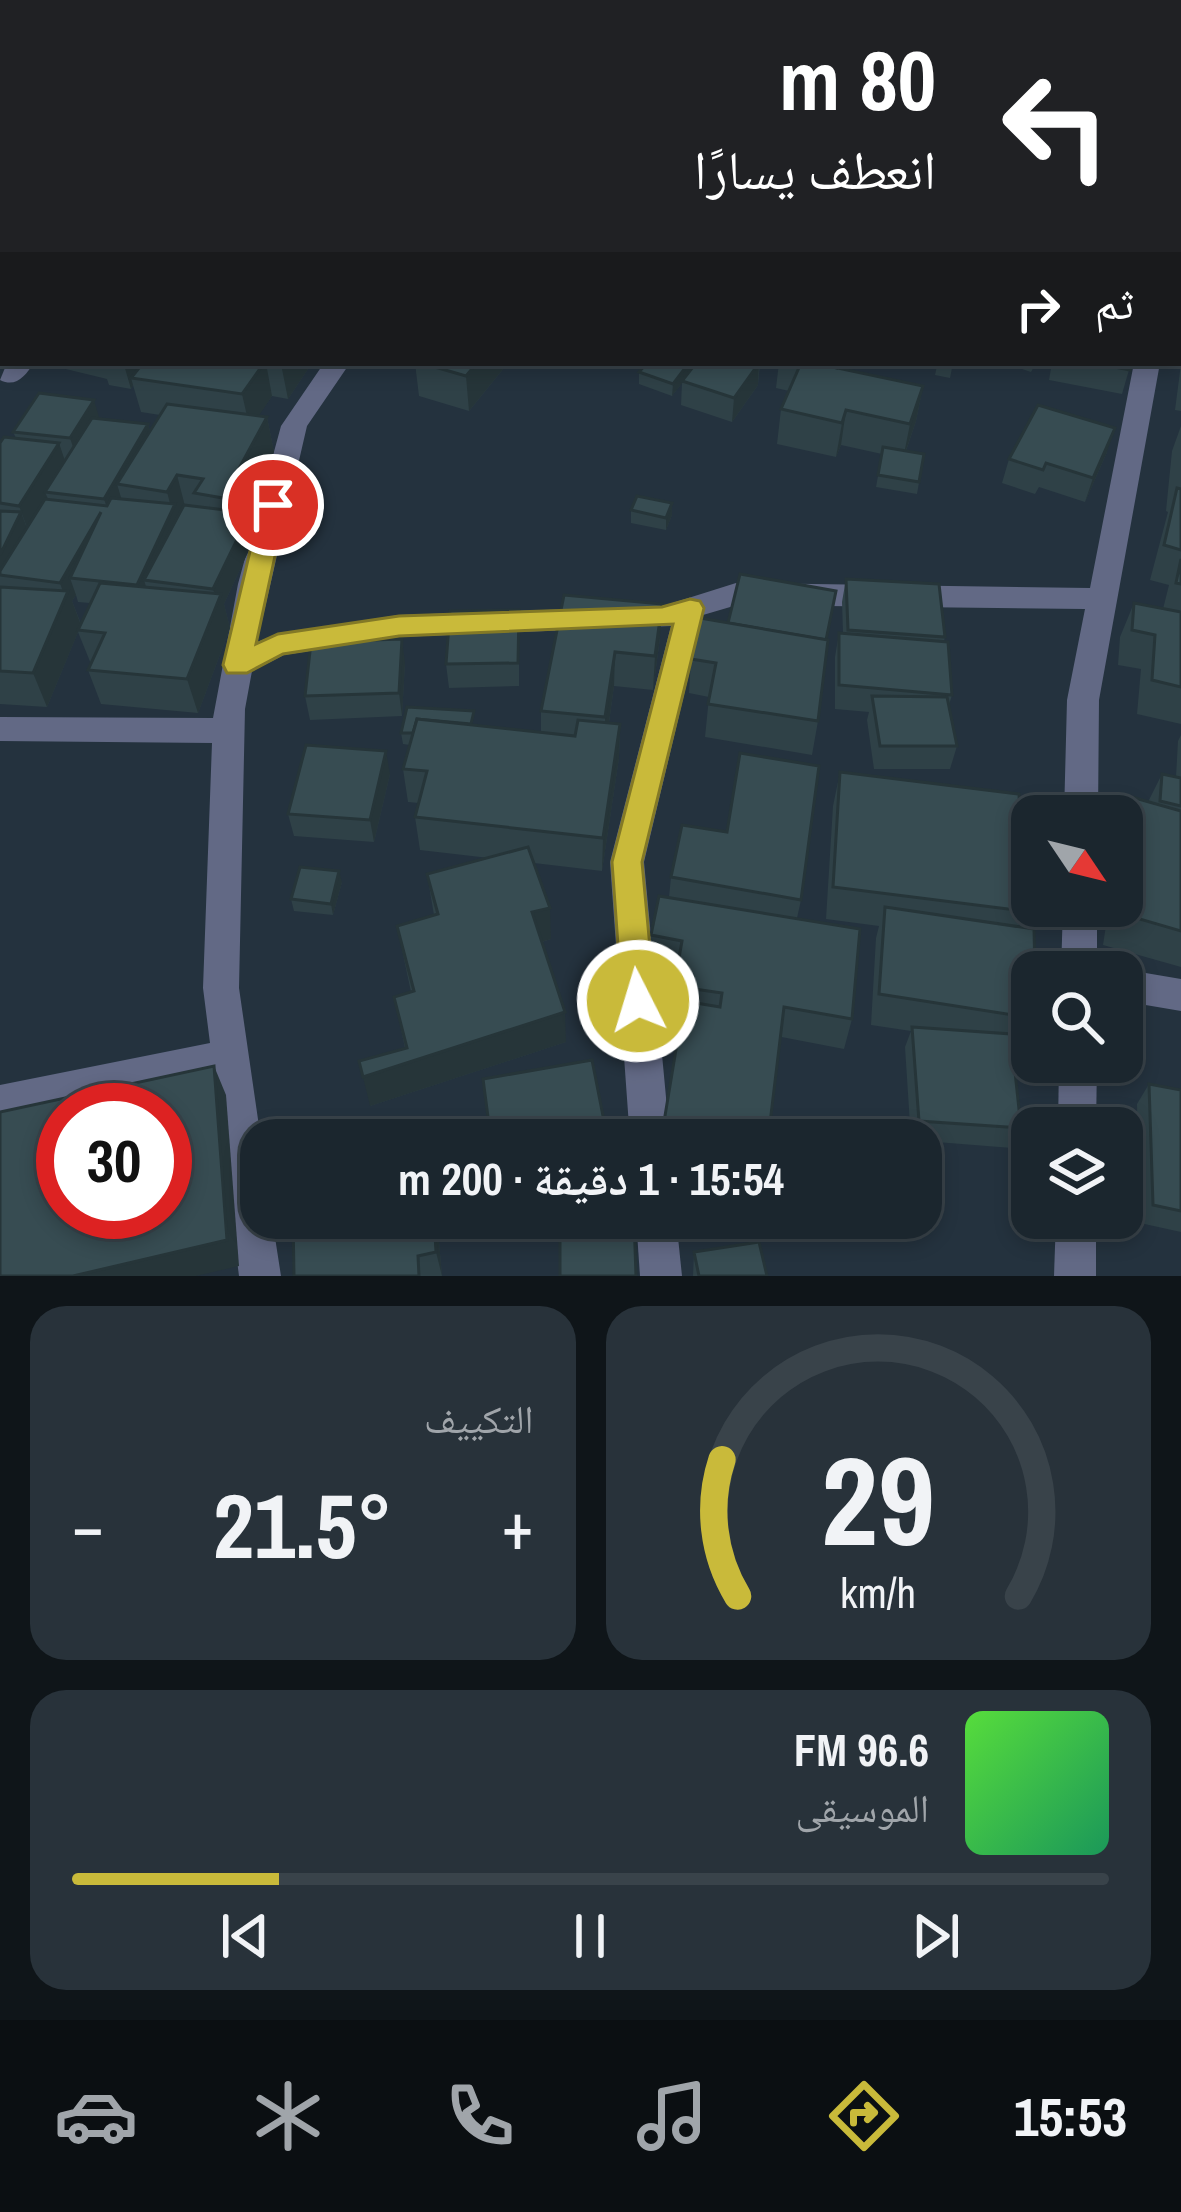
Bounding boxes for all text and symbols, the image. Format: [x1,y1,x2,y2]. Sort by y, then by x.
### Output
text: 80 m [779,23,936,136]
icon: left [978,48,1134,204]
text: انعطف يسارًا [694,133,936,206]
text: ثم [1095,272,1134,333]
icon: right [1005,276,1071,342]
pin [222,454,324,556]
icon: arrive [240,472,306,538]
north arrow [1011,795,1143,927]
map controls [1011,795,1143,1239]
position arrow [575,938,701,1064]
button: search [1011,951,1143,1083]
speed limit sign: 30 [36,1083,192,1239]
button: layers [1011,1107,1143,1239]
text: 15:54 · 1 دقيقة · 200 m [398,1148,784,1209]
text: التكييف [424,1393,534,1445]
text: 29 [821,1416,935,1584]
text: 21.5° [213,1465,393,1586]
text: − [72,1481,104,1570]
text: + [502,1481,533,1570]
text: km/h [840,1564,916,1621]
text: 96.6 FM [794,1719,929,1780]
text: الموسيقى [796,1782,929,1834]
icon: previous [212,1903,278,1969]
icon: pause [557,1903,623,1969]
icon: next [903,1903,969,1969]
icon: car [54,2074,138,2158]
icon: climate [246,2074,330,2158]
icon: phone [438,2074,522,2158]
icon: music [630,2074,714,2158]
icon: directions [822,2074,906,2158]
text: 15:53 [1014,2080,1127,2153]

